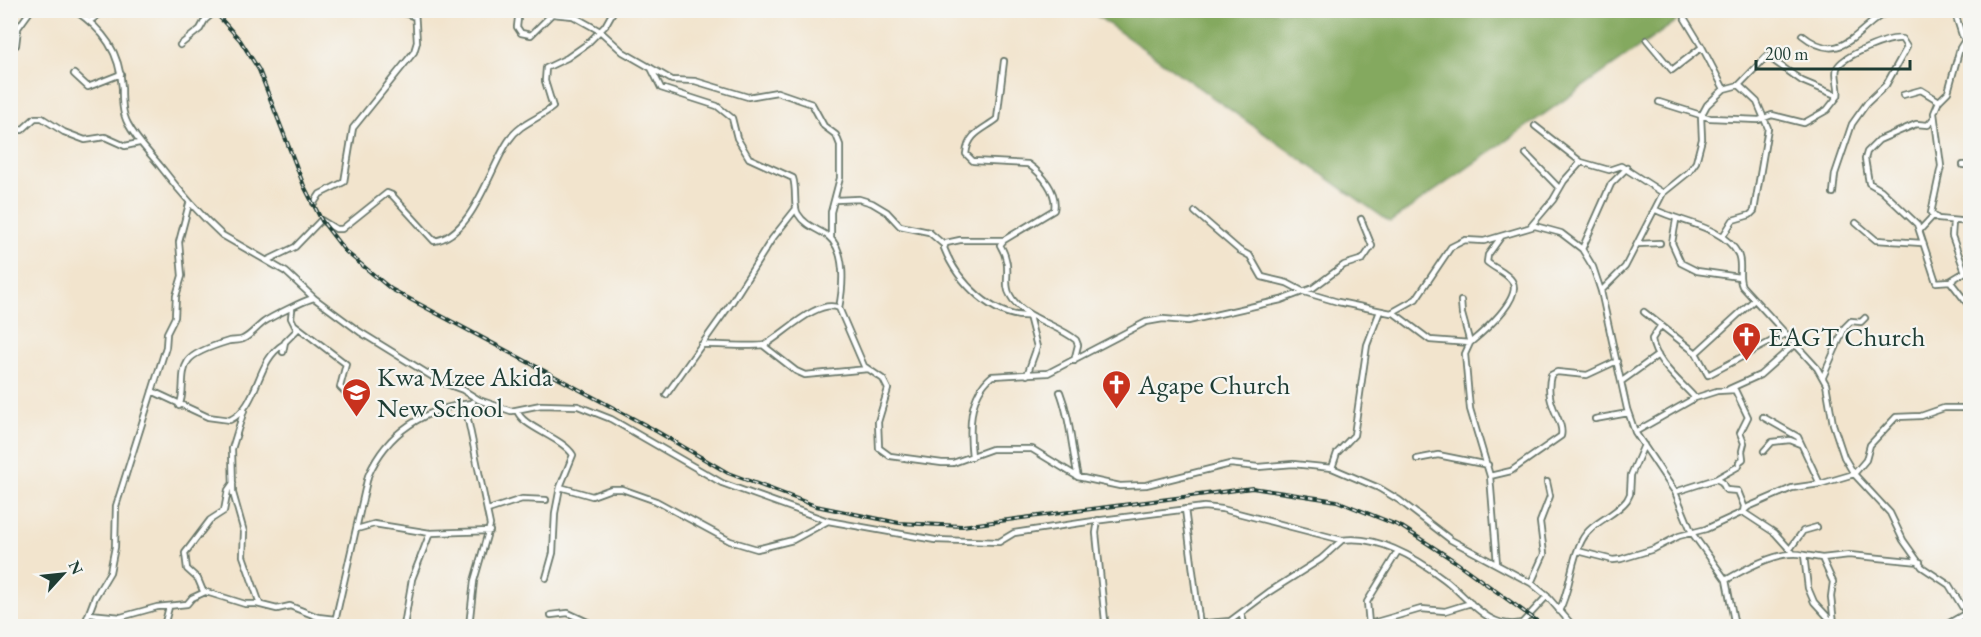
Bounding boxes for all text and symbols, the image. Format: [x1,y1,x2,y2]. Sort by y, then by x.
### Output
scale bar [1756,33,1910,71]
text: 200 m [1765,42,1809,65]
place label: EAGT Church [1768,319,1926,354]
church icon: EAGT Church [1731,320,1763,362]
place label: Kwa Mzee Akida New School [377,359,553,425]
place label: Agape Church [1137,367,1290,402]
church icon: Agape Church [1101,368,1133,410]
school or university icon: Kwa Mzee Akida New School [340,376,372,418]
north arrow [33,544,93,604]
text: N [64,557,88,578]

